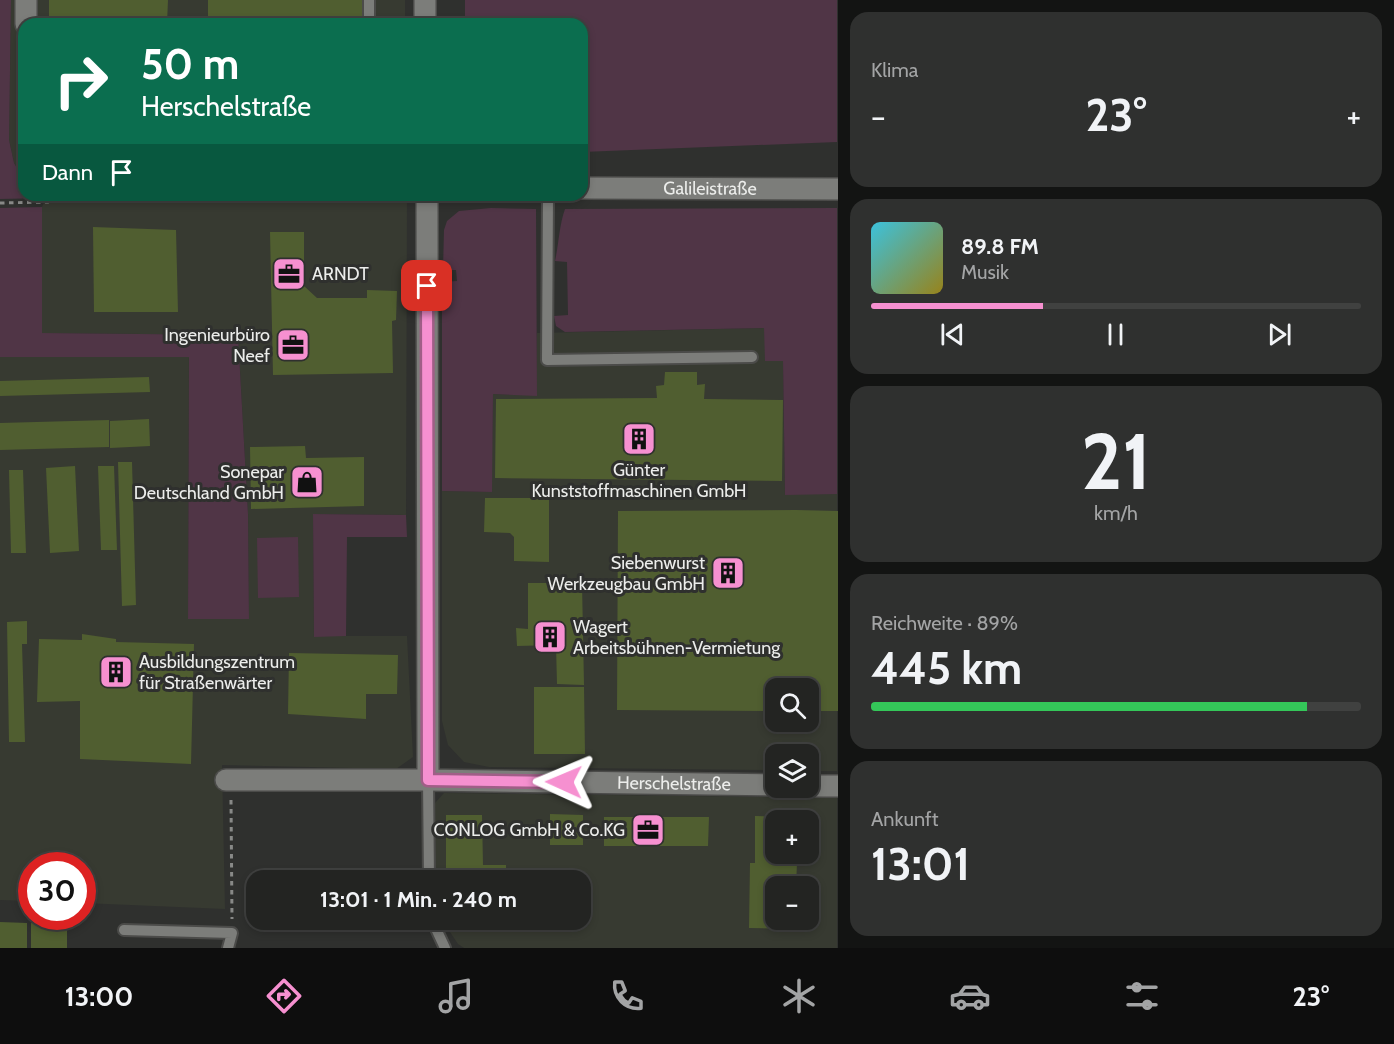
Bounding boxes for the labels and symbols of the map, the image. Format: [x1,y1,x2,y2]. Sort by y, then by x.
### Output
street label: Galileistraße [663,177,757,200]
office icon: ARNDT [271,256,307,292]
pin [401,260,452,311]
place label: ARNDT [312,263,369,285]
place label: Ingenieurbüro Neef [164,324,270,367]
office icon: Ingenieurbüro Neef [275,327,311,363]
building icon: Günter Kunststoffmaschinen GmbH [621,421,657,457]
place label: Günter Kunststoffmaschinen GmbH [531,459,747,502]
place label: Sonepar Deutschland GmbH [134,461,284,504]
shop icon: Sonepar Deutschland GmbH [289,464,325,500]
place label: Siebenwurst Werkzeugbau GmbH [548,552,705,595]
building icon: Siebenwurst Werkzeugbau GmbH [710,555,746,591]
place label: Wagert Arbeitsbühnen-Vermietung [573,616,781,659]
building icon: Wagert Arbeitsbühnen-Vermietung [532,619,568,655]
place label: Ausbildungszentrum für Straßenwärter [139,651,295,694]
building icon: Ausbildungszentrum für Straßenwärter [98,654,134,690]
position arrow [532,750,596,814]
street label: Herschelstraße [617,772,731,795]
office icon: CONLOG GmbH & Co.KG [630,812,666,848]
place label: CONLOG GmbH & Co.KG [434,819,625,841]
speed limit sign: 30 [18,852,96,930]

